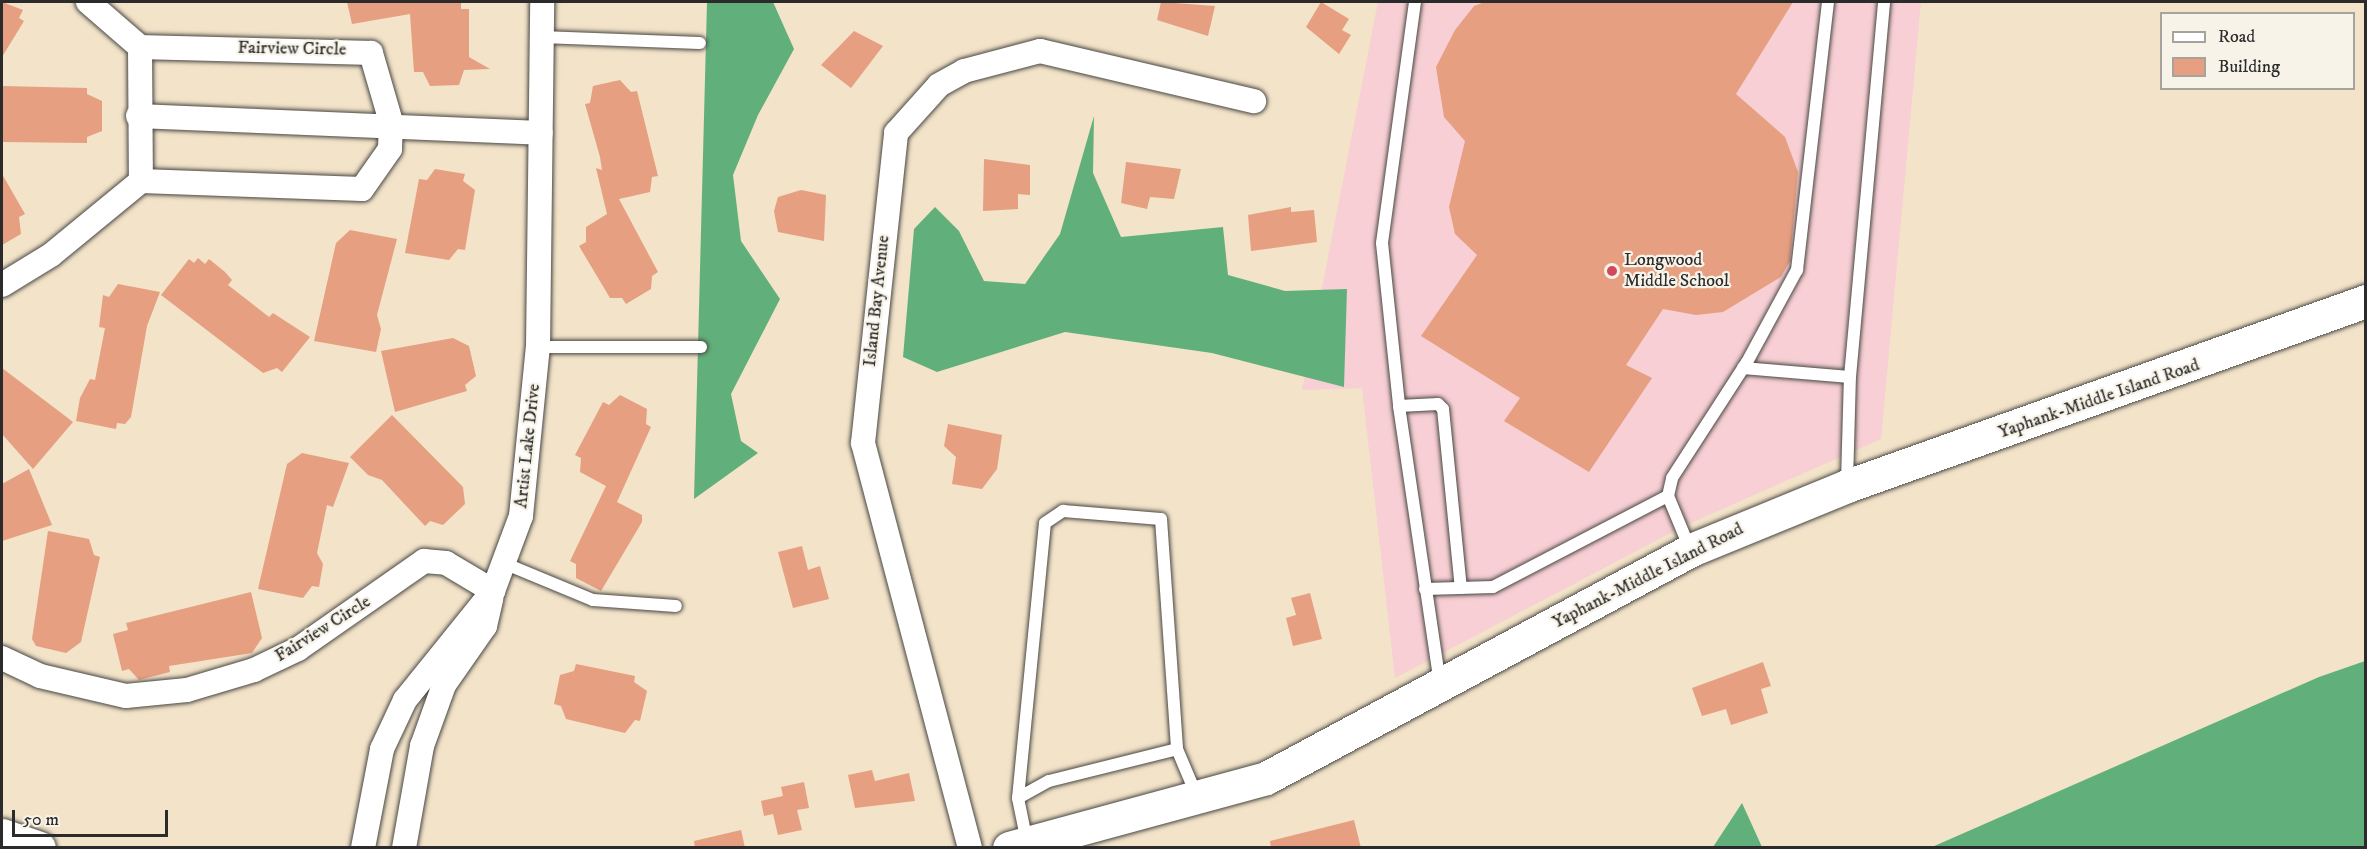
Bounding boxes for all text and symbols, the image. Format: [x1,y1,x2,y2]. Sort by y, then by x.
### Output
legend [2160,12,2355,90]
text: Road [2218,26,2255,48]
street label: Fairview Circle [237,37,347,61]
text: Building [2218,56,2280,78]
street label: Island Bay Avenue [859,234,895,368]
place label: Longwood Middle School [1624,250,1729,292]
marker: Longwood Middle School [1605,264,1619,278]
street label: Yaphank-Middle Island Road [1996,354,2202,444]
street label: Artist Lake Drive [511,383,545,509]
street label: Yaphank-Middle Island Road [1549,518,1747,634]
street label: Fairview Circle [271,591,375,667]
scale bar [15,798,171,836]
text: 50 m [23,809,59,831]

